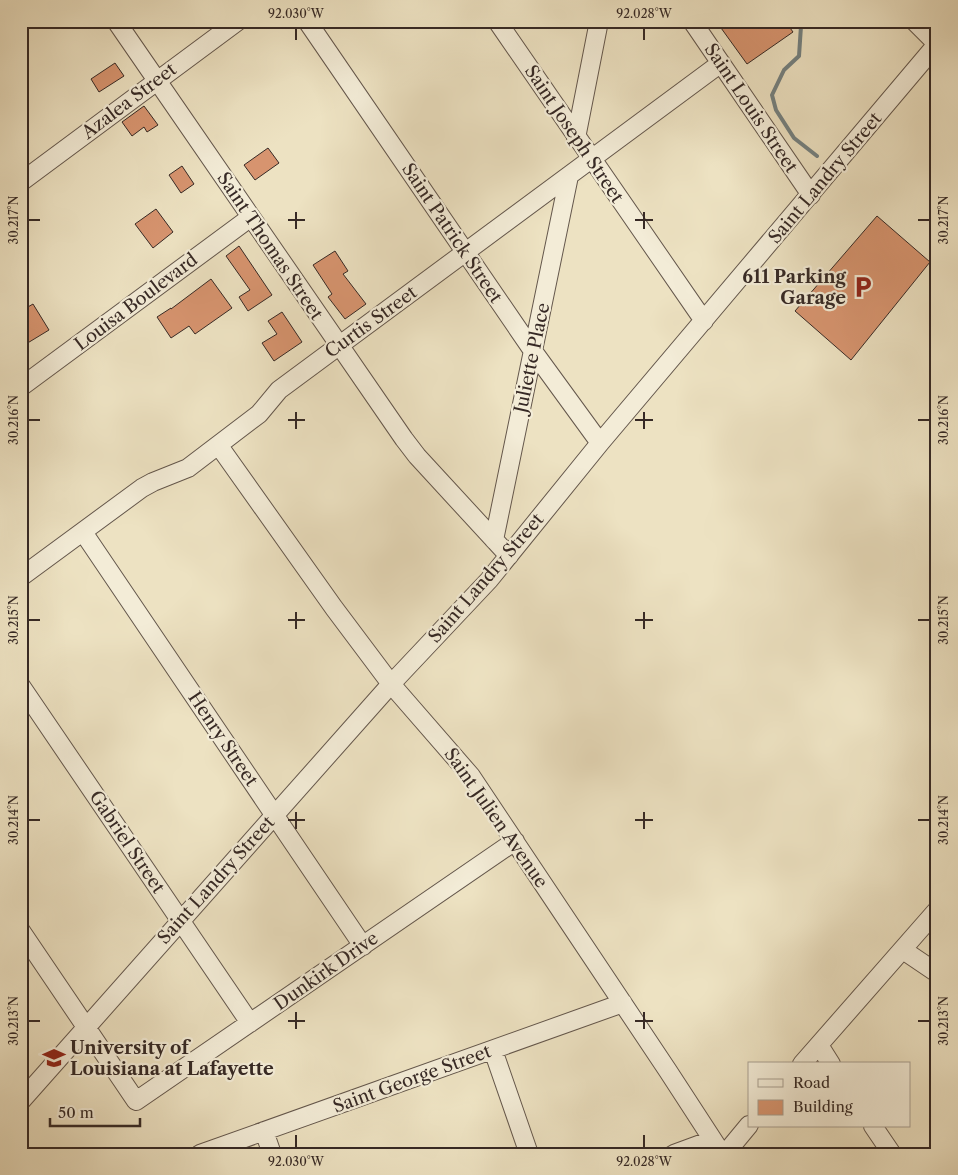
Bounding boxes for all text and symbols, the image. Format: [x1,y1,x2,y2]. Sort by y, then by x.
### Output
text: 92.030°W [268,6,325,21]
text: 92.028°W [616,6,673,21]
street label: Saint Louis Street [700,39,803,177]
street label: Azalea Street [77,58,181,144]
street label: Saint Joseph Street [520,61,629,208]
street label: Saint Landry Street [764,107,887,248]
street label: Saint Patrick Street [397,159,507,308]
street label: Saint Thomas Street [212,168,328,325]
text: 30.217°N [6,195,21,244]
text: 30.217°N [936,195,951,244]
street label: Louisa Boulevard [70,249,202,355]
place label: 611 Parking Garage [742,266,847,309]
parking icon: 611 Parking Garage [850,274,876,300]
street label: Curtis Street [321,281,422,363]
street label: Juliette Place [509,301,554,418]
text: 30.216°N [6,395,21,445]
text: 30.216°N [936,395,951,445]
street label: Saint Landry Street [424,508,549,647]
text: 30.215°N [6,595,21,645]
text: 30.215°N [936,595,951,645]
street label: Henry Street [183,688,263,791]
street label: Saint Julien Avenue [439,744,553,892]
street label: Gabriel Street [85,786,170,898]
text: 30.214°N [6,795,21,845]
text: 30.214°N [936,795,951,845]
street label: Saint Landry Street [153,811,280,948]
street label: Dunkirk Drive [270,927,382,1015]
text: 30.213°N [6,996,21,1046]
text: 30.213°N [936,996,951,1046]
place label: University of Louisiana at Lafayette [70,1037,274,1080]
street label: Saint George Street [330,1040,495,1118]
school or university icon: University of Louisiana at Lafayette [41,1045,67,1071]
legend [748,1062,910,1128]
text: Road [793,1073,830,1092]
scale bar [50,1095,140,1127]
text: Building [793,1097,853,1116]
text: 50 m [58,1103,94,1122]
text: 92.030°W [268,1154,325,1169]
text: 92.028°W [616,1154,673,1169]

